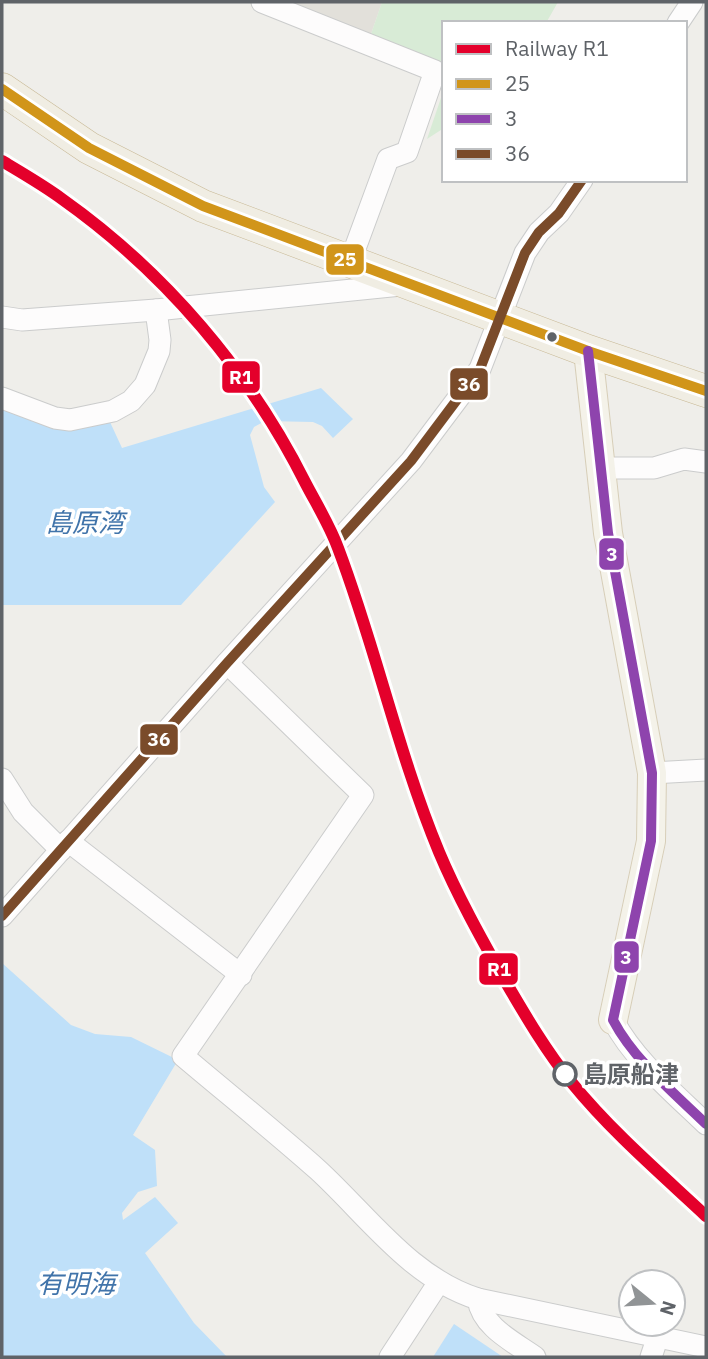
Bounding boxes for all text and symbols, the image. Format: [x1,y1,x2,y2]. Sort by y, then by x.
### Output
legend [442,21,687,182]
text: Railway R1 [505,34,609,62]
text: 25 [505,69,530,97]
text: 3 [505,104,518,132]
text: 36 [505,139,530,167]
line badge: 25 [325,243,365,276]
text: 25 [334,247,356,271]
unlabelled marker [545,330,559,344]
line badge: R1 [221,360,261,394]
text: R1 [229,365,254,389]
line badge: 36 [449,367,489,401]
text: 36 [458,372,480,396]
water label: 島原湾 [46,505,128,539]
line badge: 3 [598,537,625,571]
text: 3 [606,542,618,566]
line badge: 36 [139,723,179,756]
text: 36 [148,727,170,751]
line badge: 3 [613,940,640,974]
text: 3 [620,945,632,969]
line badge: R1 [478,952,519,986]
text: R1 [487,957,512,981]
place label: 島原船津 [583,1058,679,1090]
marker: 島原船津 [553,1062,577,1086]
water label: 有明海 [37,1266,119,1300]
north arrow [617,1268,687,1338]
text: N [655,1298,682,1319]

